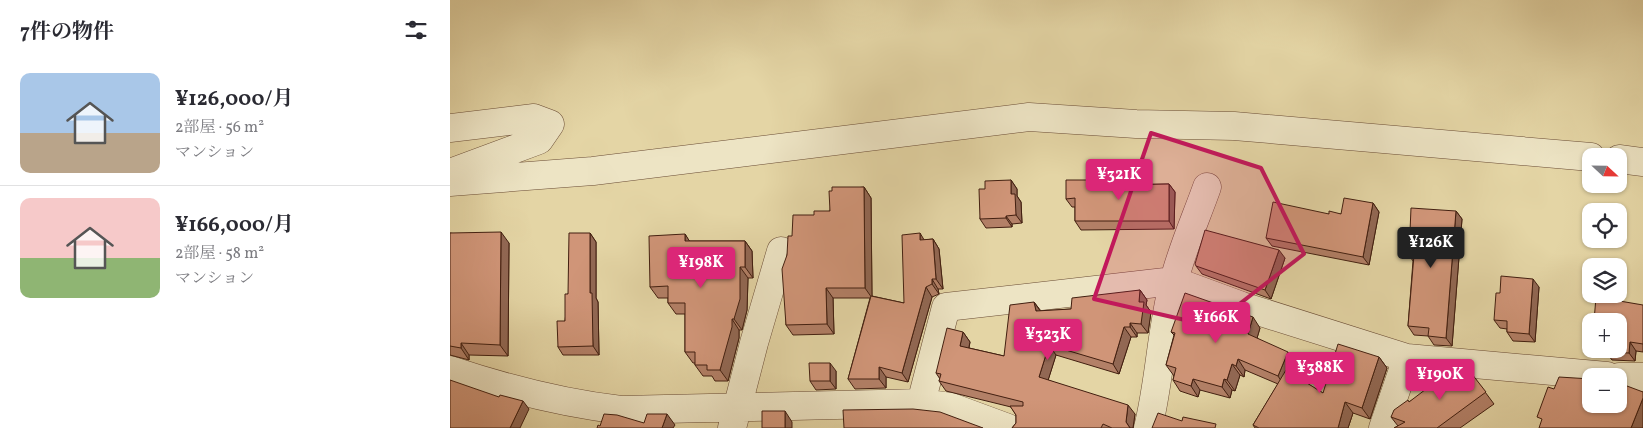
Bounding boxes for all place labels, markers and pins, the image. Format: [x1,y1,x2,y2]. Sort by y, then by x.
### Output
pin: ¥321K [1084,158,1154,201]
pin: ¥126K [1396,226,1466,269]
pin: ¥198K [666,246,736,289]
pin: ¥166K [1181,302,1251,344]
pin: ¥323K [1013,318,1083,361]
pin: ¥388K [1285,352,1355,394]
pin: ¥190K [1405,358,1475,401]

